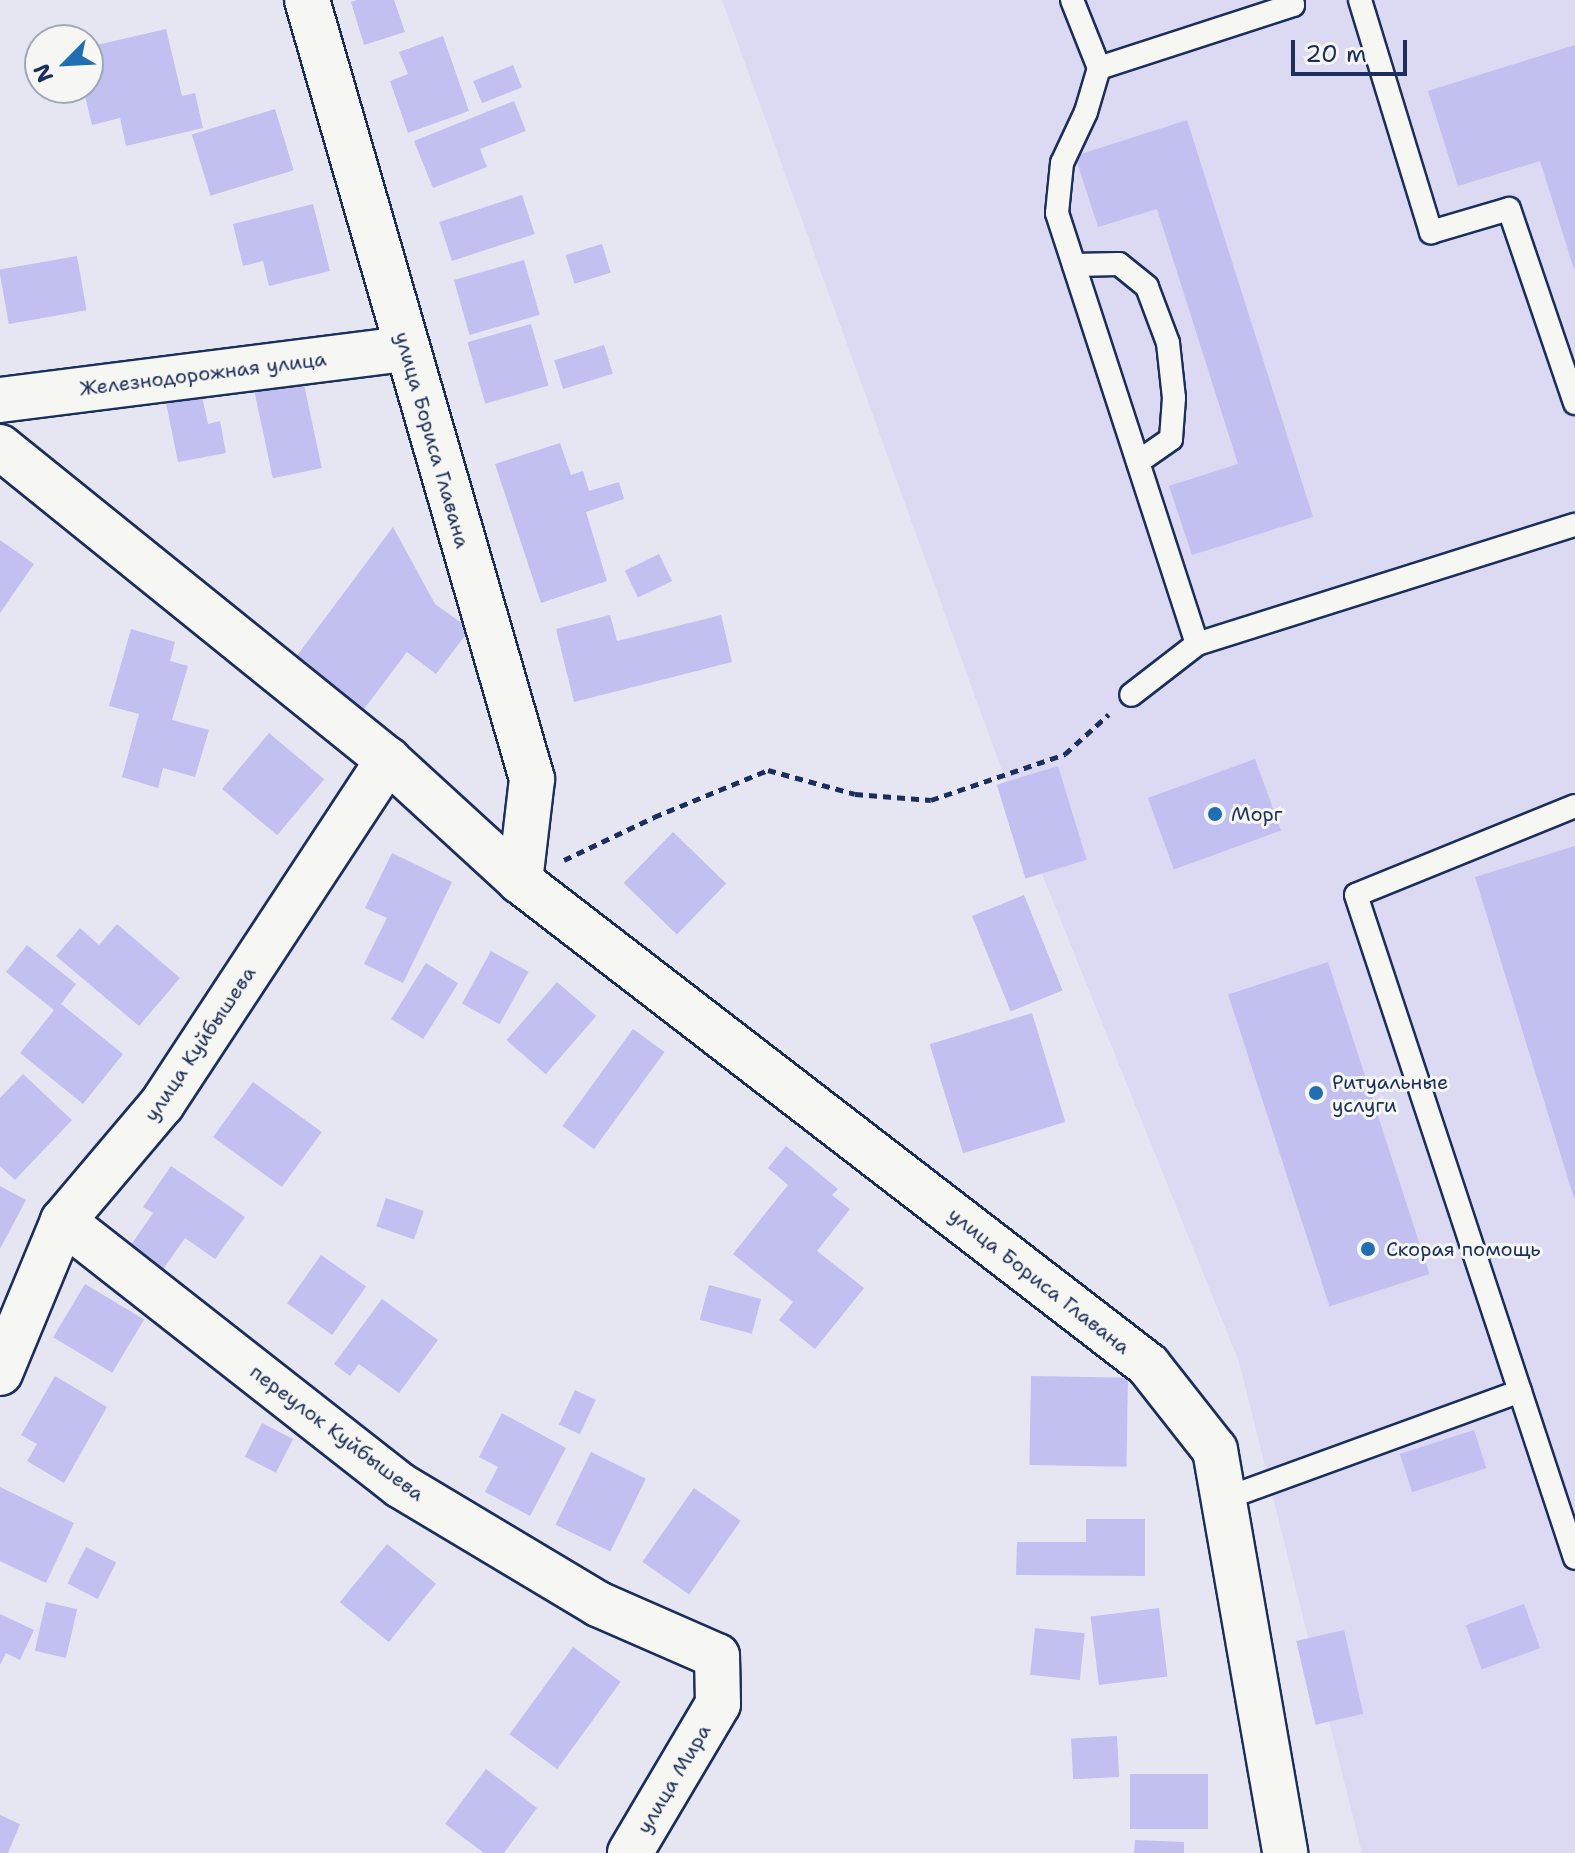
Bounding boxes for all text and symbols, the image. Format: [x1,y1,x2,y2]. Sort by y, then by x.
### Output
north arrow [24,24,104,104]
scale bar [1295,24,1411,74]
text: 20 m [1305,38,1367,70]
text: N [27,59,60,87]
street label: улица Бориса Главана [390,329,474,551]
street label: Железнодорожная улица [78,347,328,401]
place label: Морг [1231,802,1283,826]
marker: Морг [1206,805,1224,823]
street label: улица Куйбышева [139,962,261,1126]
place label: Ритуальные услуги [1332,1070,1448,1117]
marker: Ритуальные услуги [1307,1084,1325,1102]
street label: улица Бориса Главана [943,1203,1135,1359]
place label: Скорая помощь [1386,1237,1541,1261]
marker: Скорая помощь [1357,1238,1379,1260]
street label: переулок Куйбышева [245,1360,429,1506]
street label: улица Мира [632,1720,716,1838]

